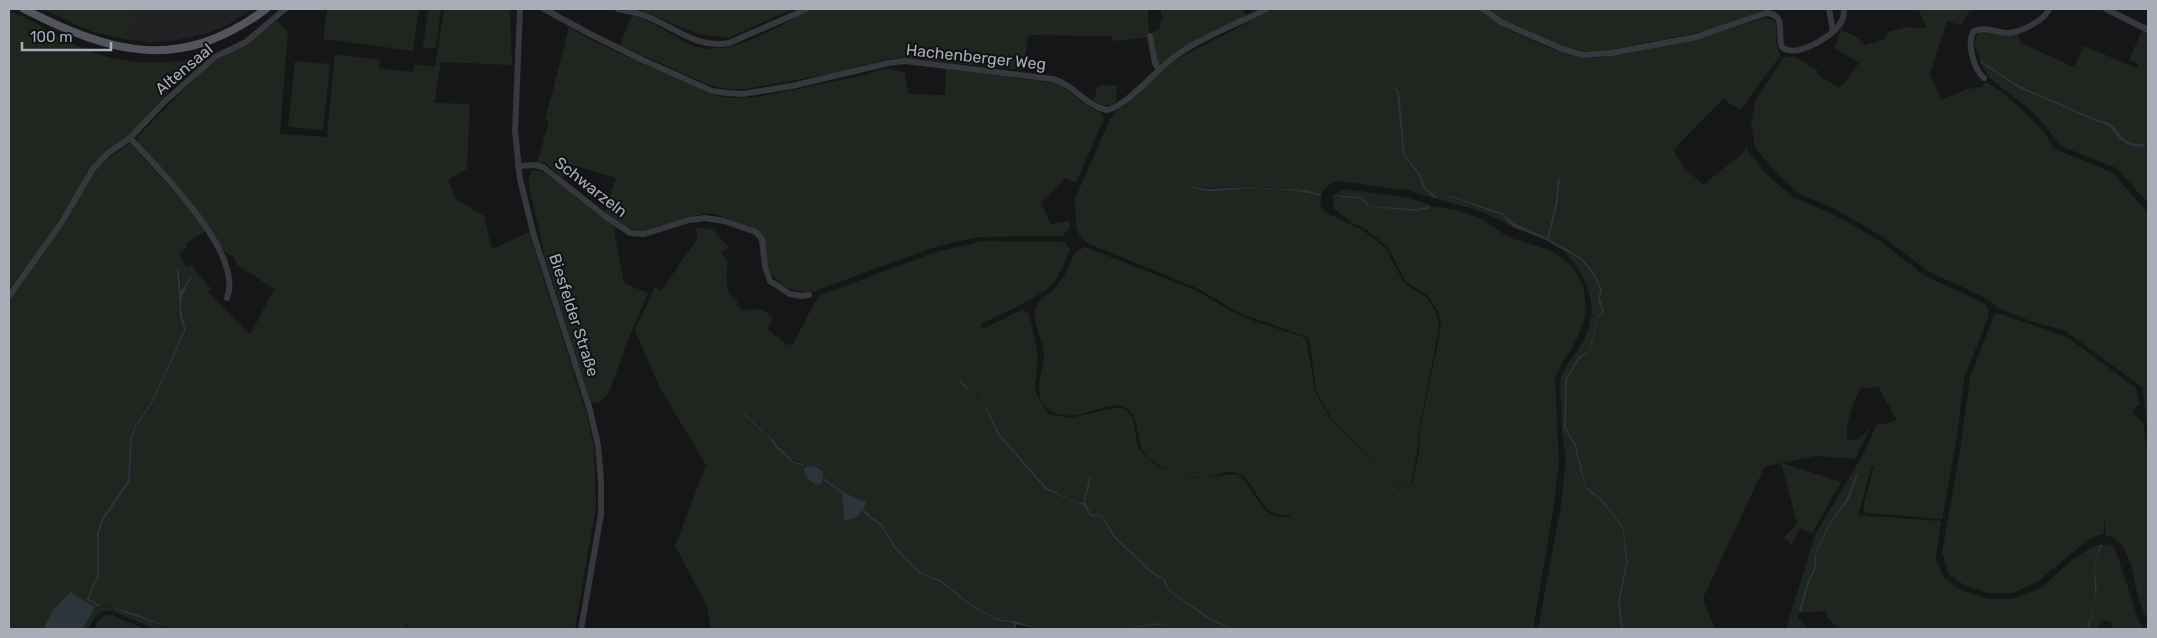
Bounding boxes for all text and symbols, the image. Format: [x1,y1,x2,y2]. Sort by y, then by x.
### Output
scale bar [22,20,111,52]
text: 100 m [30,28,72,46]
street label: Altensaal [151,39,217,99]
street label: Hachenberger Weg [905,40,1047,74]
street label: Schwarzeln [551,153,631,221]
street label: Biesfelder Straße [545,251,603,379]

